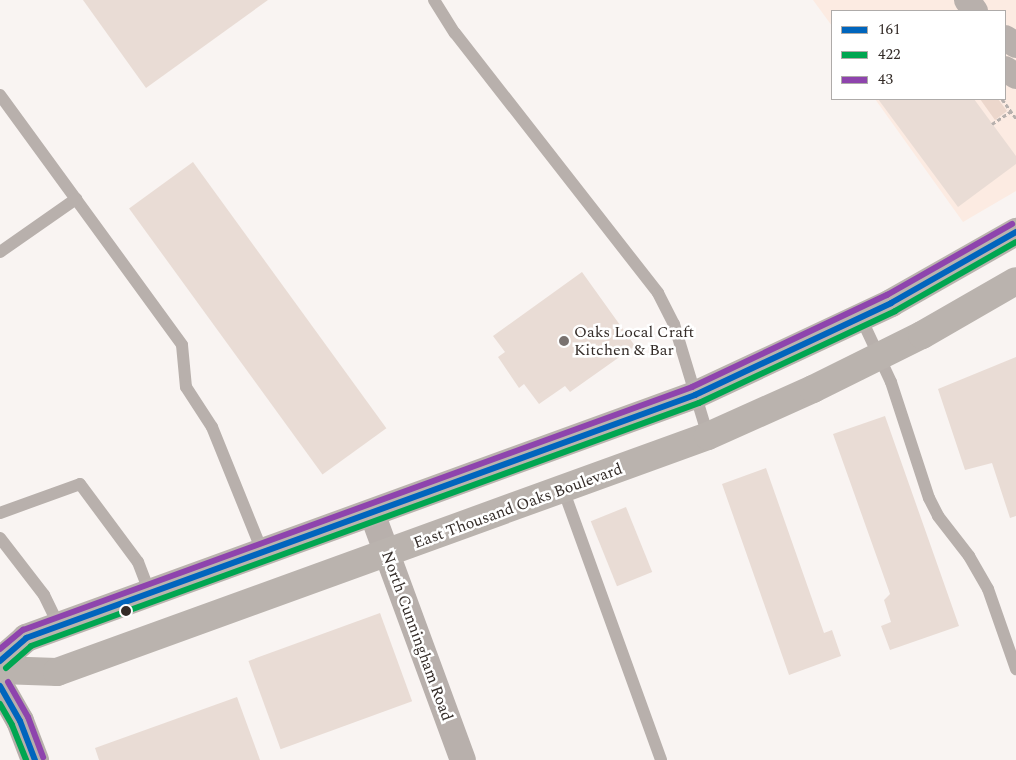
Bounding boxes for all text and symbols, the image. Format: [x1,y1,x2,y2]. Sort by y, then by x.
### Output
legend [831,10,1006,100]
text: 161 [878,18,901,41]
text: 422 [878,43,901,66]
text: 43 [878,68,893,91]
place label: Oaks Local Craft Kitchen & Bar [574,322,694,360]
marker: Oaks Local Craft Kitchen & Bar [558,335,570,347]
street label: East Thousand Oaks Boulevard [411,459,625,553]
street label: North Cunningham Road [377,548,457,724]
unlabelled marker [121,606,131,616]

